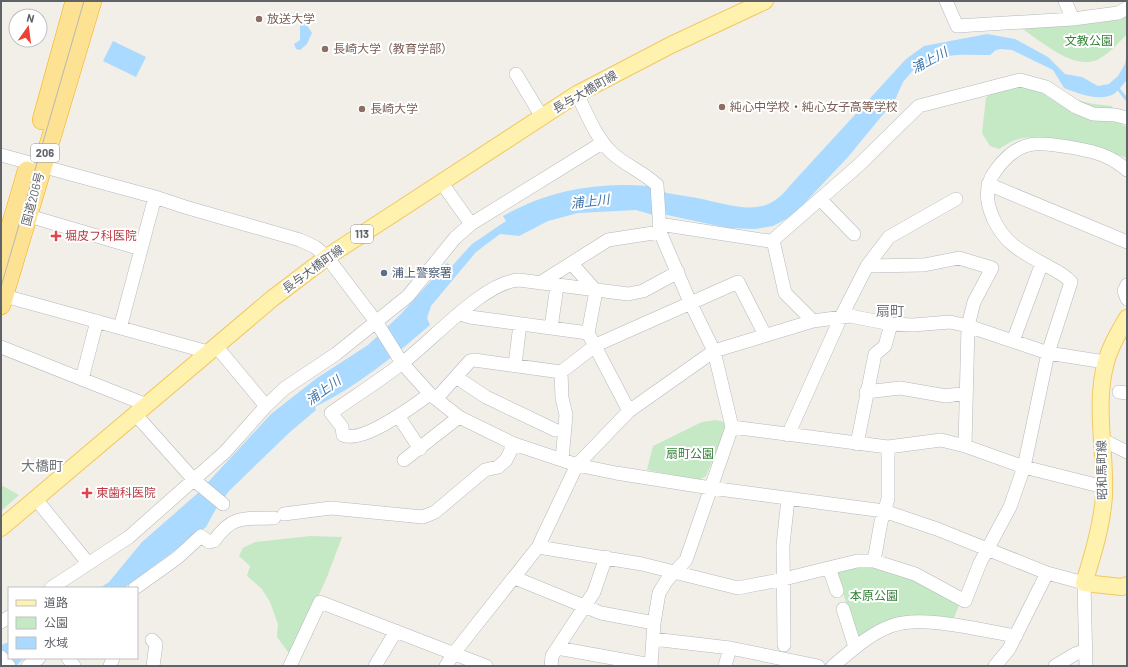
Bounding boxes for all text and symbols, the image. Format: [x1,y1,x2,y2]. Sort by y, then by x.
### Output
north arrow [8,8,48,48]
text: N [25,11,36,25]
place label: 放送大学 [267,11,315,25]
marker: 放送大学 [254,14,264,24]
park label: 文教公園 [1065,33,1113,47]
place label: 長崎大学（教育学部） [333,41,453,55]
water label: 浦上川 [908,43,952,76]
marker: 長崎大学（教育学部） [320,44,330,54]
street label: 長与大橋町線 [550,67,619,115]
place label: 純心中学校・純心女子高等学校 [730,99,898,113]
place label: 長崎大学 [370,101,418,115]
marker: 純心中学校・純心女子高等学校 [717,102,727,112]
marker: 長崎大学 [357,104,367,114]
road number: 206 [31,144,59,162]
street label: 国道206号 [18,170,46,227]
water label: 浦上川 [570,190,612,211]
road number: 113 [351,225,373,243]
place label: 堀皮フ科医院 [65,228,137,242]
marker: 堀皮フ科医院 [50,230,62,242]
street label: 長与大橋町線 [279,241,346,295]
place label: 浦上警察署 [392,265,452,279]
marker: 浦上警察署 [379,268,389,278]
district label: 扇町 [876,302,904,319]
water label: 浦上川 [303,371,345,408]
street label: 昭和馬町線 [1093,440,1109,500]
park label: 扇町公園 [666,446,714,460]
district label: 大橋町 [21,457,63,474]
place label: 東歯科医院 [96,485,156,499]
marker: 東歯科医院 [81,487,93,499]
legend [8,587,138,659]
park label: 本原公園 [850,588,898,602]
text: 道路 [44,595,68,609]
text: 公園 [44,615,68,629]
text: 水域 [44,635,68,649]

